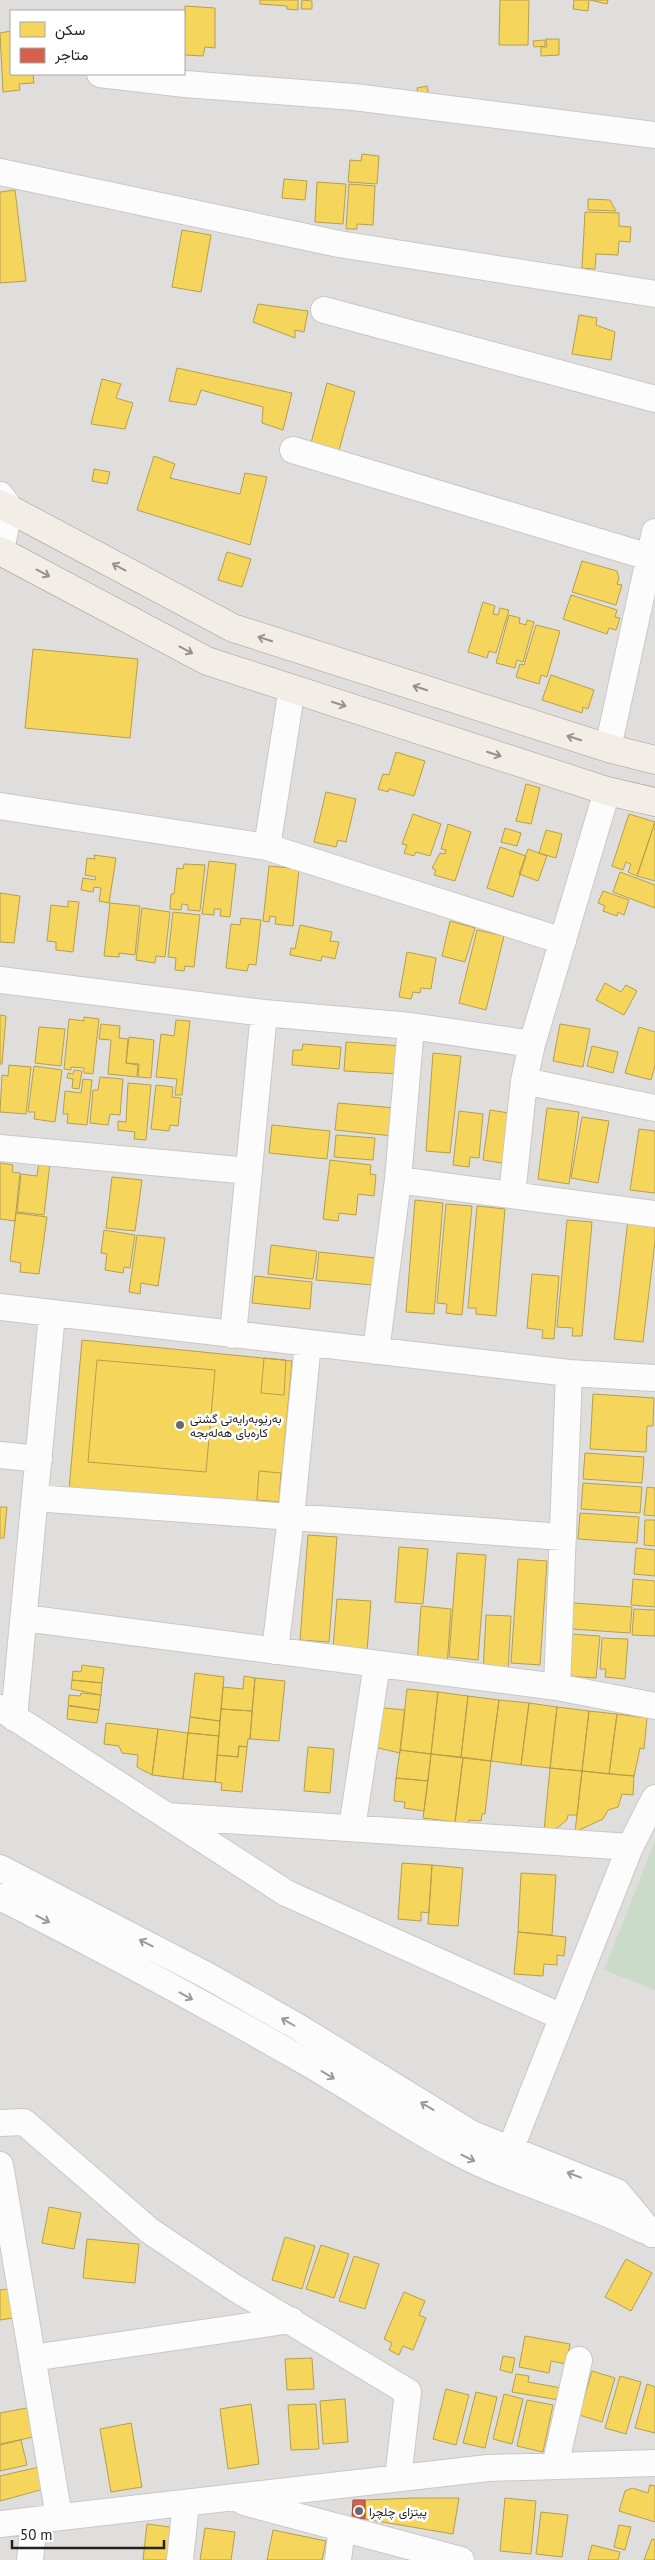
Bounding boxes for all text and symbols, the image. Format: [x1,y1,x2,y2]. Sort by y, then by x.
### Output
legend [10,10,185,75]
text: سكن [55,20,85,40]
text: متاجر [54,45,89,64]
one-way arrow [112,562,127,572]
one-way arrow [35,569,50,579]
one-way arrow [257,634,273,643]
one-way arrow [179,645,194,655]
one-way arrow [412,683,428,693]
one-way arrow [331,700,347,709]
one-way arrow [567,732,583,742]
one-way arrow [486,750,501,759]
place label: بەرێوبەرایەتی گشتی کارەبای هەلەبجە [190,1411,282,1441]
marker: بەرێوبەرایەتی گشتی کارەبای هەلەبجە [174,1419,186,1431]
one-way arrow [36,1914,51,1924]
one-way arrow [139,1938,154,1948]
one-way arrow [179,1991,194,2001]
one-way arrow [281,2017,296,2027]
one-way arrow [321,2071,335,2081]
one-way arrow [421,2101,435,2111]
one-way arrow [460,2154,475,2163]
one-way arrow [567,2170,582,2179]
place label: پیتزای چلچرا [369,2504,427,2520]
marker: پیتزای چلچرا [353,2505,365,2517]
scale bar [12,2518,165,2550]
text: 50 m [20,2525,53,2544]

